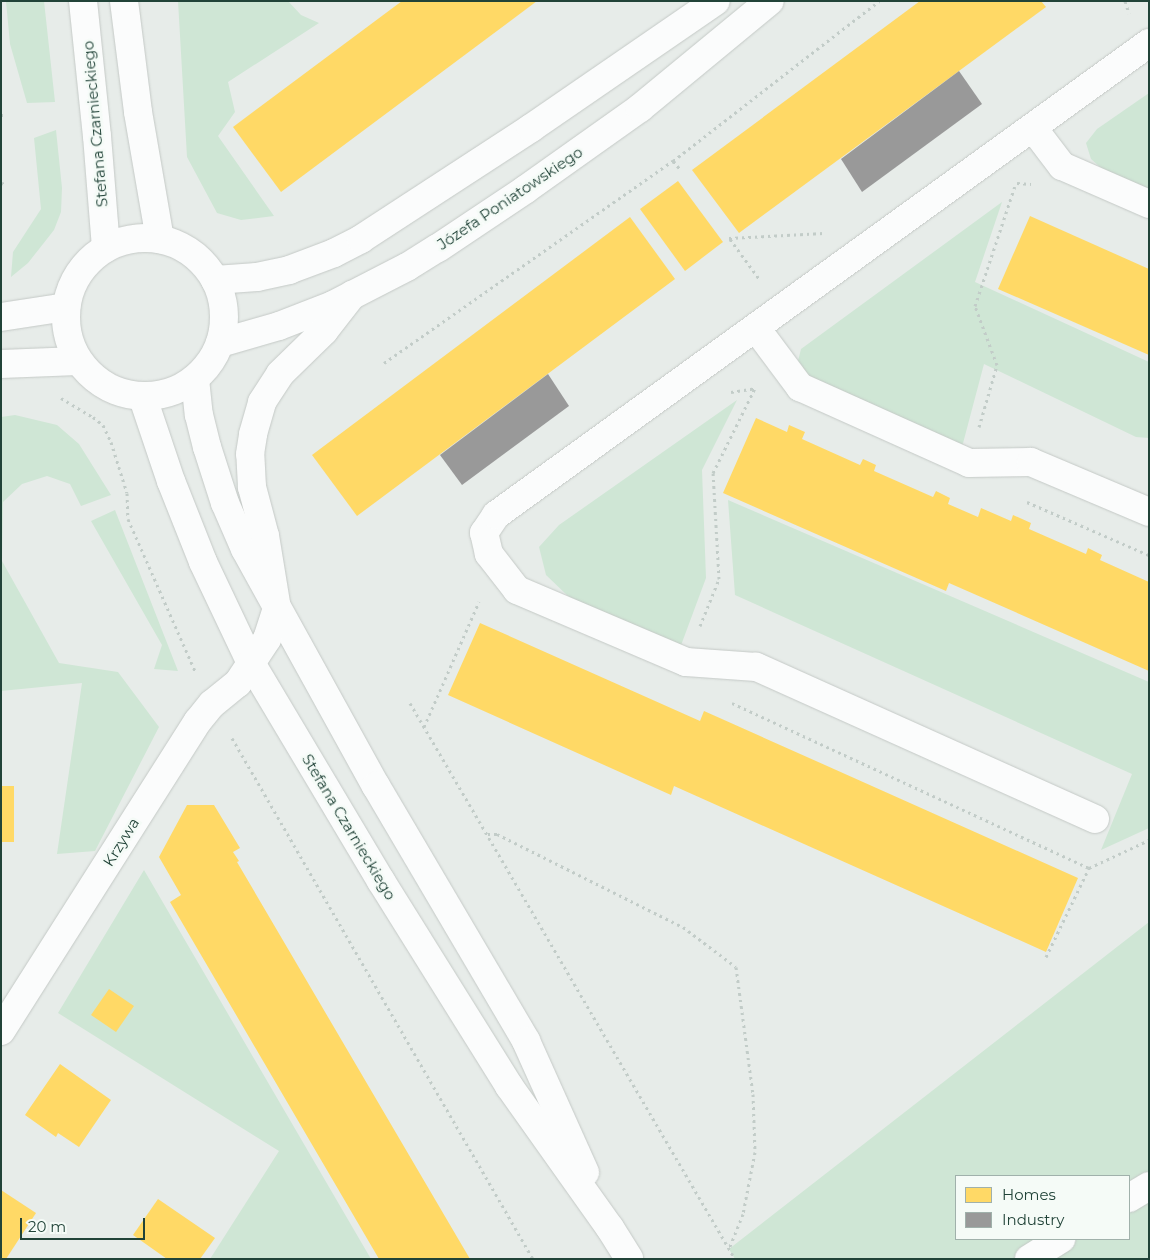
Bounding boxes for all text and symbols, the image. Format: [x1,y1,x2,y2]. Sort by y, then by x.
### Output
street label: Stefana Czarnieckiego [79,40,111,208]
street label: Józefa Poniatowskiego [434,143,586,253]
street label: Stefana Czarnieckiego [298,751,400,903]
street label: Krzywa [99,814,143,870]
legend [955,1175,1130,1240]
text: Homes [1002,1185,1056,1204]
scale bar [22,1208,148,1240]
text: Industry [1002,1210,1064,1229]
text: 20 m [28,1217,66,1236]

